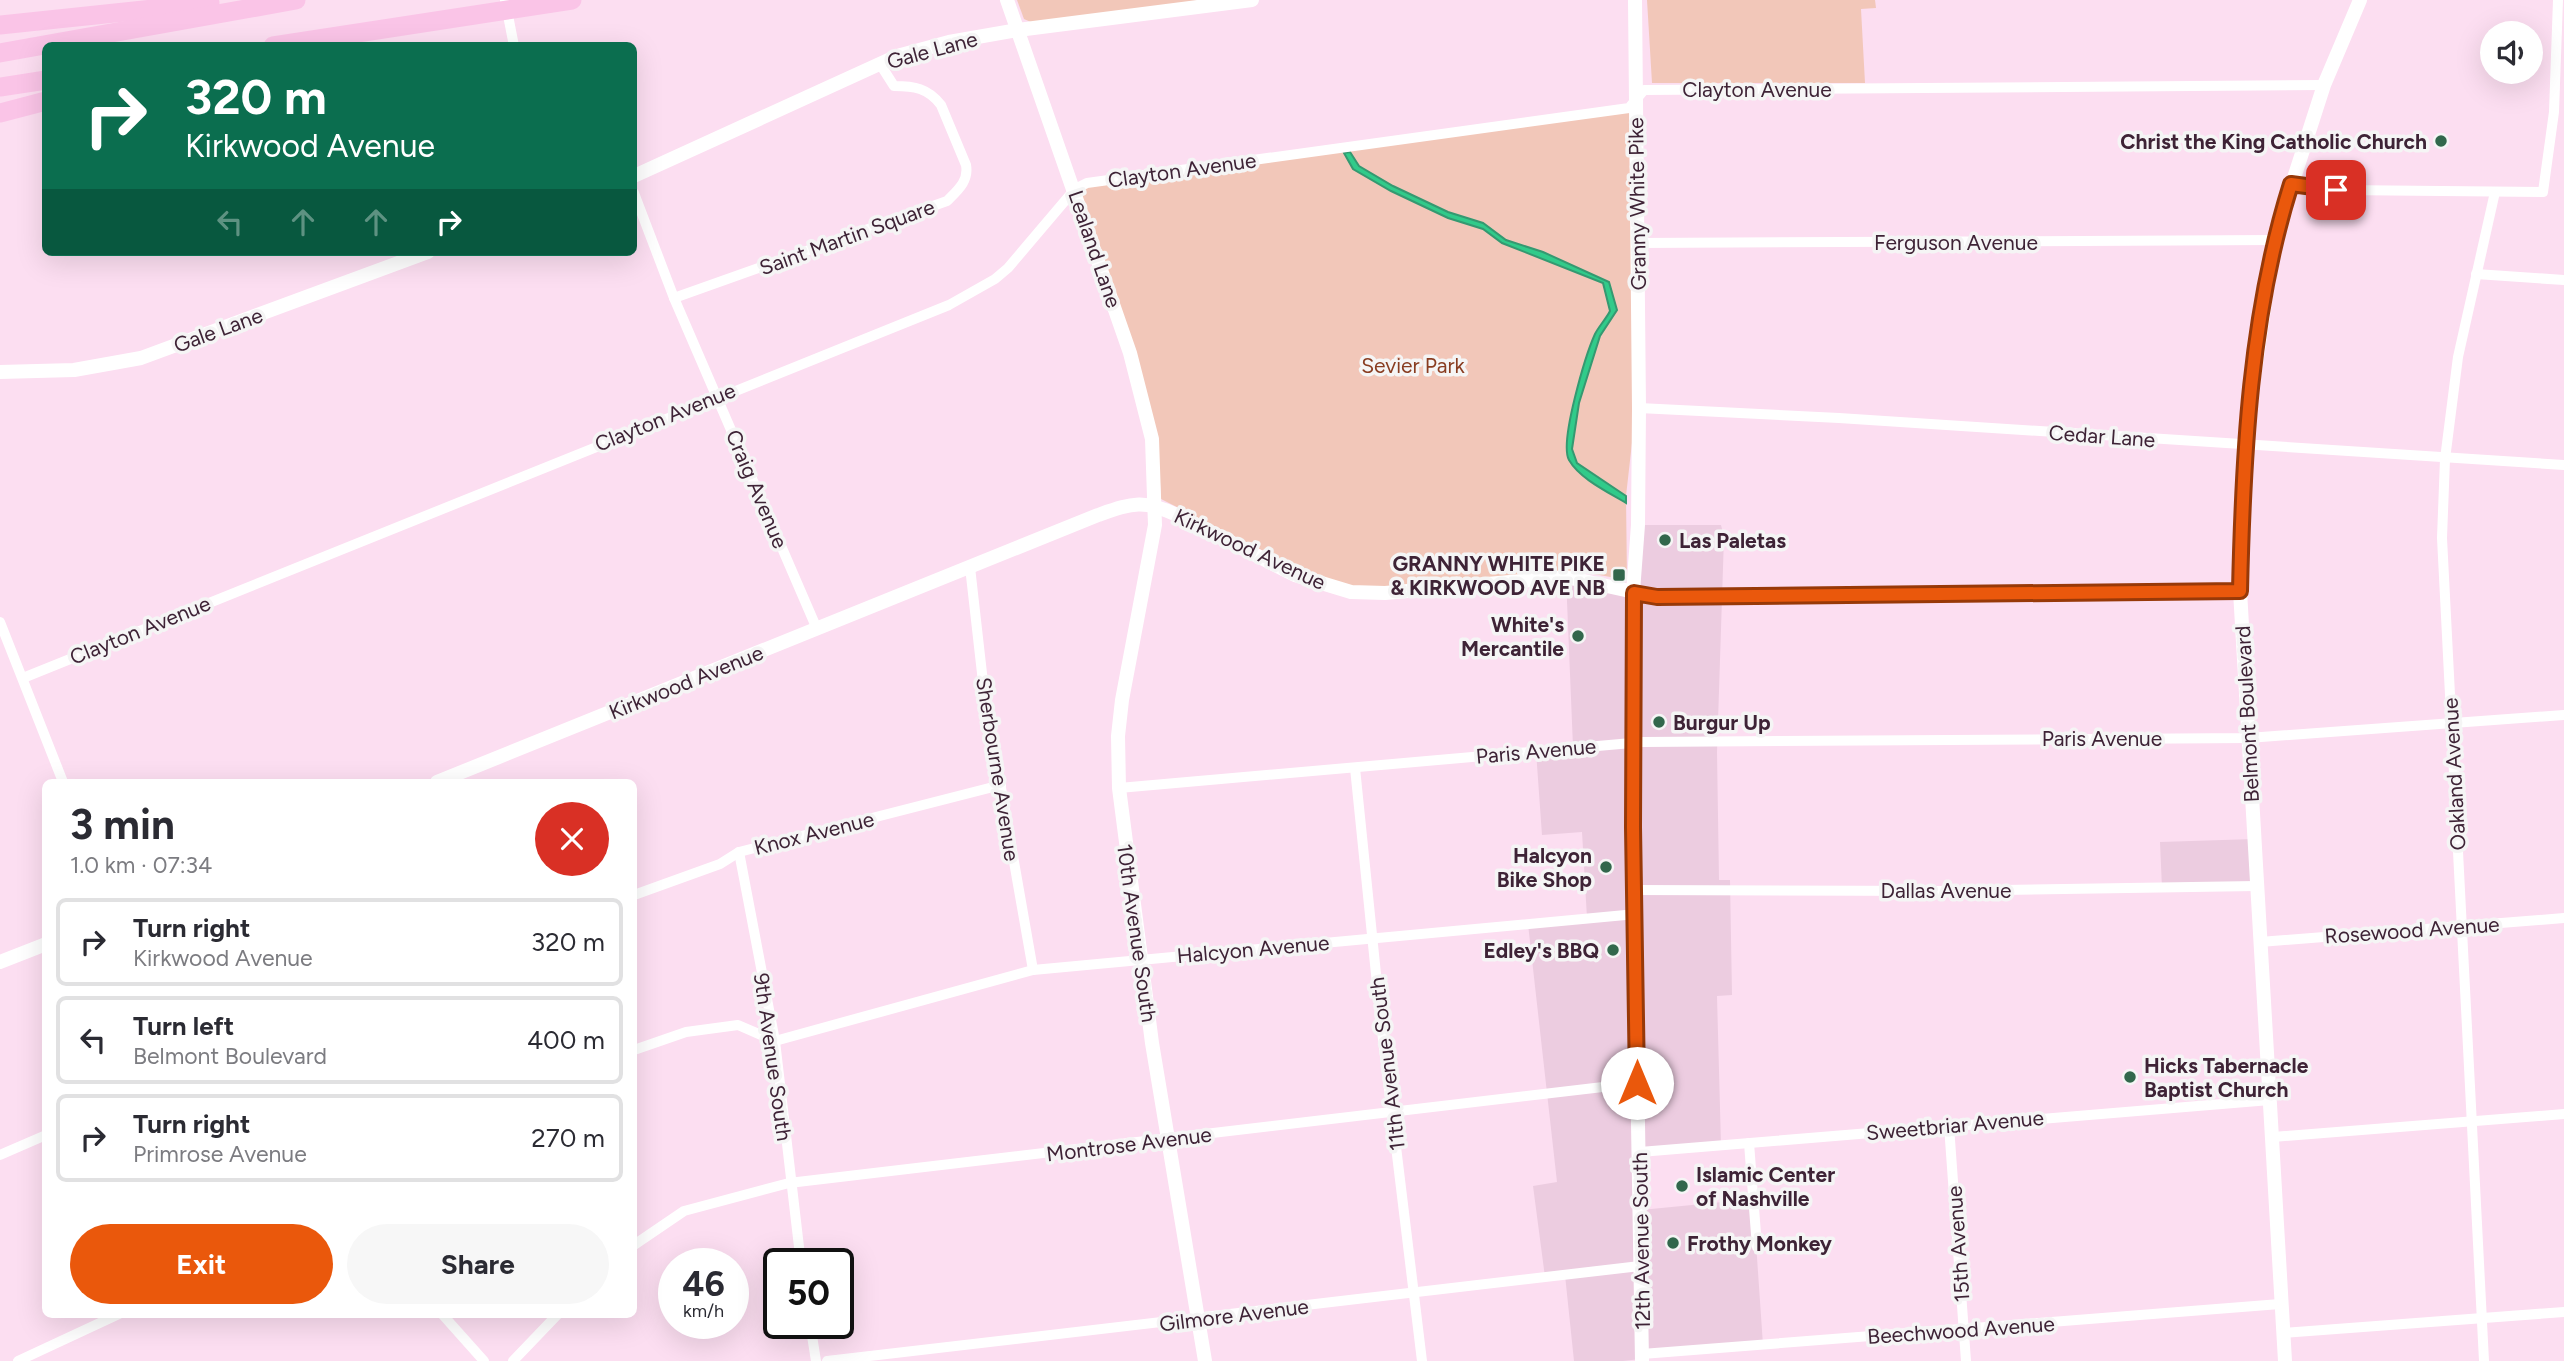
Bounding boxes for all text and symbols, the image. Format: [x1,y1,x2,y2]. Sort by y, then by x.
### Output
map controls [2480,21,2543,84]
button: sound [2480,21,2543,84]
street label: Gale Lane [884,26,980,74]
text: 320 m [185,67,327,126]
icon: right [70,70,161,161]
street label: Clayton Avenue [1682,77,1832,102]
street label: Granny White Pike [1623,117,1651,291]
text: Kirkwood Avenue [185,127,435,165]
place label: Christ the King Catholic Church [2120,129,2427,154]
marker: Christ the King Catholic Church [2433,133,2449,149]
street label: Clayton Avenue [1106,147,1258,193]
pin [2306,160,2366,220]
icon: arrive [2317,171,2355,209]
street label: Lealand Lane [1063,187,1127,311]
street label: Saint Martin Square [756,194,938,280]
icon: left [211,203,249,241]
icon: ahead [284,203,322,241]
icon: ahead [357,203,395,241]
icon: right [430,203,468,241]
street label: Ferguson Avenue [1874,230,2038,255]
street label: Gale Lane [170,302,266,358]
park label: Sevier Park [1361,353,1466,378]
street label: Clayton Avenue [591,377,739,457]
street label: Cedar Lane [2048,420,2156,452]
street label: Craig Avenue [721,426,793,552]
street label: Kirkwood Avenue [1170,503,1330,595]
place label: Las Paletas [1679,528,1786,553]
marker: Las Paletas [1657,532,1673,548]
place label: GRANNY WHITE PIKE & KIRKWOOD AVE NB [1390,551,1605,600]
marker: GRANNY WHITE PIKE & KIRKWOOD AVE NB [1611,567,1627,583]
street label: Clayton Avenue [66,590,214,670]
place label: White's Mercantile [1461,612,1564,661]
street label: Belmont Boulevard [2230,625,2264,803]
marker: White's Mercantile [1570,628,1586,644]
street label: Kirkwood Avenue [605,640,767,724]
street label: Sherbourne Avenue [971,675,1025,863]
street label: Oakland Avenue [2438,697,2470,851]
place label: Burgur Up [1673,710,1771,735]
marker: Burgur Up [1651,714,1667,730]
street label: Paris Avenue [2042,726,2162,751]
street label: Paris Avenue [1475,733,1597,769]
text: 3 min [70,799,175,850]
button: close [535,802,609,876]
street label: Knox Avenue [751,806,877,860]
street label: 10th Avenue South [1112,842,1162,1024]
place label: Halcyon Bike Shop [1497,843,1592,892]
text: 1.0 km · 07:34 [70,851,212,879]
marker: Halcyon Bike Shop [1598,859,1614,875]
street label: Dallas Avenue [1880,878,2012,903]
street label: Rosewood Avenue [2324,911,2500,949]
text: Turn right [133,912,250,944]
icon: right [74,923,112,961]
text: 320 m [531,926,605,958]
street label: Halcyon Avenue [1176,930,1330,968]
place label: Edley's BBQ [1484,938,1599,963]
marker: Edley's BBQ [1605,942,1621,958]
text: Kirkwood Avenue [133,944,313,972]
street label: 9th Avenue South [749,971,797,1143]
street label: 11th Avenue South [1364,976,1410,1152]
text: Turn left [133,1010,234,1042]
icon: left [74,1021,112,1059]
text: 400 m [527,1024,605,1056]
text: Belmont Boulevard [133,1042,327,1070]
position arrow [1600,1046,1674,1120]
place label: Hicks Tabernacle Baptist Church [2144,1053,2309,1102]
marker: Hicks Tabernacle Baptist Church [2122,1069,2138,1085]
street label: Sweetbriar Avenue [1865,1105,2045,1145]
text: Turn right [133,1108,250,1140]
icon: right [74,1119,112,1157]
street label: Montrose Avenue [1045,1121,1213,1167]
text: 270 m [531,1122,605,1154]
text: Primrose Avenue [133,1140,307,1168]
street label: 12th Avenue South [1627,1152,1655,1330]
place label: Islamic Center of Nashville [1696,1162,1835,1211]
marker: Islamic Center of Nashville [1674,1178,1690,1194]
street label: 15th Avenue [1941,1185,1975,1303]
button: Exit [70,1224,333,1304]
button: Share [347,1224,609,1304]
place label: Frothy Monkey [1687,1231,1833,1256]
marker: Frothy Monkey [1665,1235,1681,1251]
speed limit sign: 50 [763,1248,854,1339]
text: 46 [682,1263,725,1305]
street label: Gilmore Avenue [1158,1293,1310,1337]
text: km/h [683,1300,724,1322]
street label: Beechwood Avenue [1866,1311,2056,1349]

